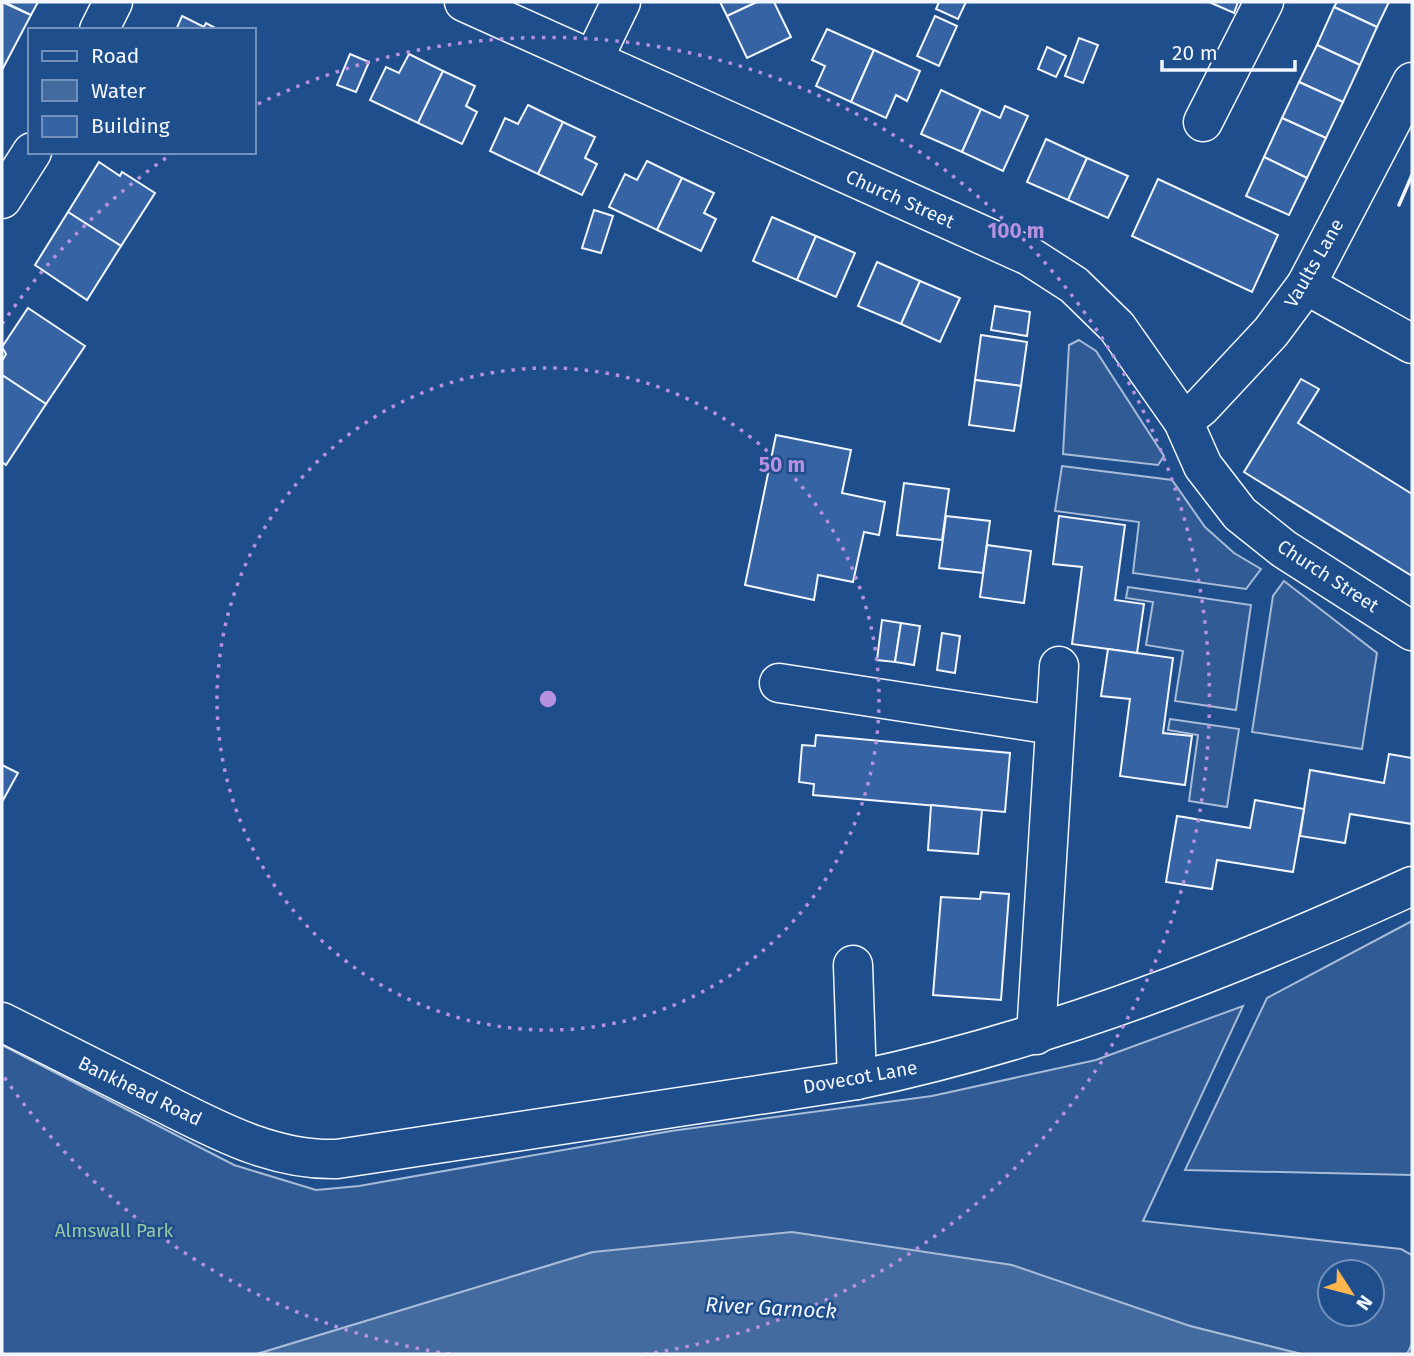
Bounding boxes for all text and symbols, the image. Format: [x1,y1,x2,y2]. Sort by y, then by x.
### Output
legend [28,28,256,154]
scale bar [1162,28,1295,72]
text: 20 m [1172,40,1218,66]
text: Road [91,43,139,69]
text: Water [91,78,146,104]
text: Building [91,113,170,139]
street label: Church Street [842,165,958,233]
street label: Vaults Lane [1279,215,1349,311]
text: 100 m [987,218,1045,244]
text: 50 m [759,452,805,478]
street label: Church Street [1273,535,1383,617]
centre of rings [536,687,560,711]
street label: Bankhead Road [74,1051,206,1131]
street label: Dovecot Lane [801,1056,919,1098]
park label: Almswall Park [55,1219,174,1242]
north arrow [1316,1258,1386,1328]
text: N [1351,1291,1377,1315]
water label: River Garnock [705,1292,837,1324]

